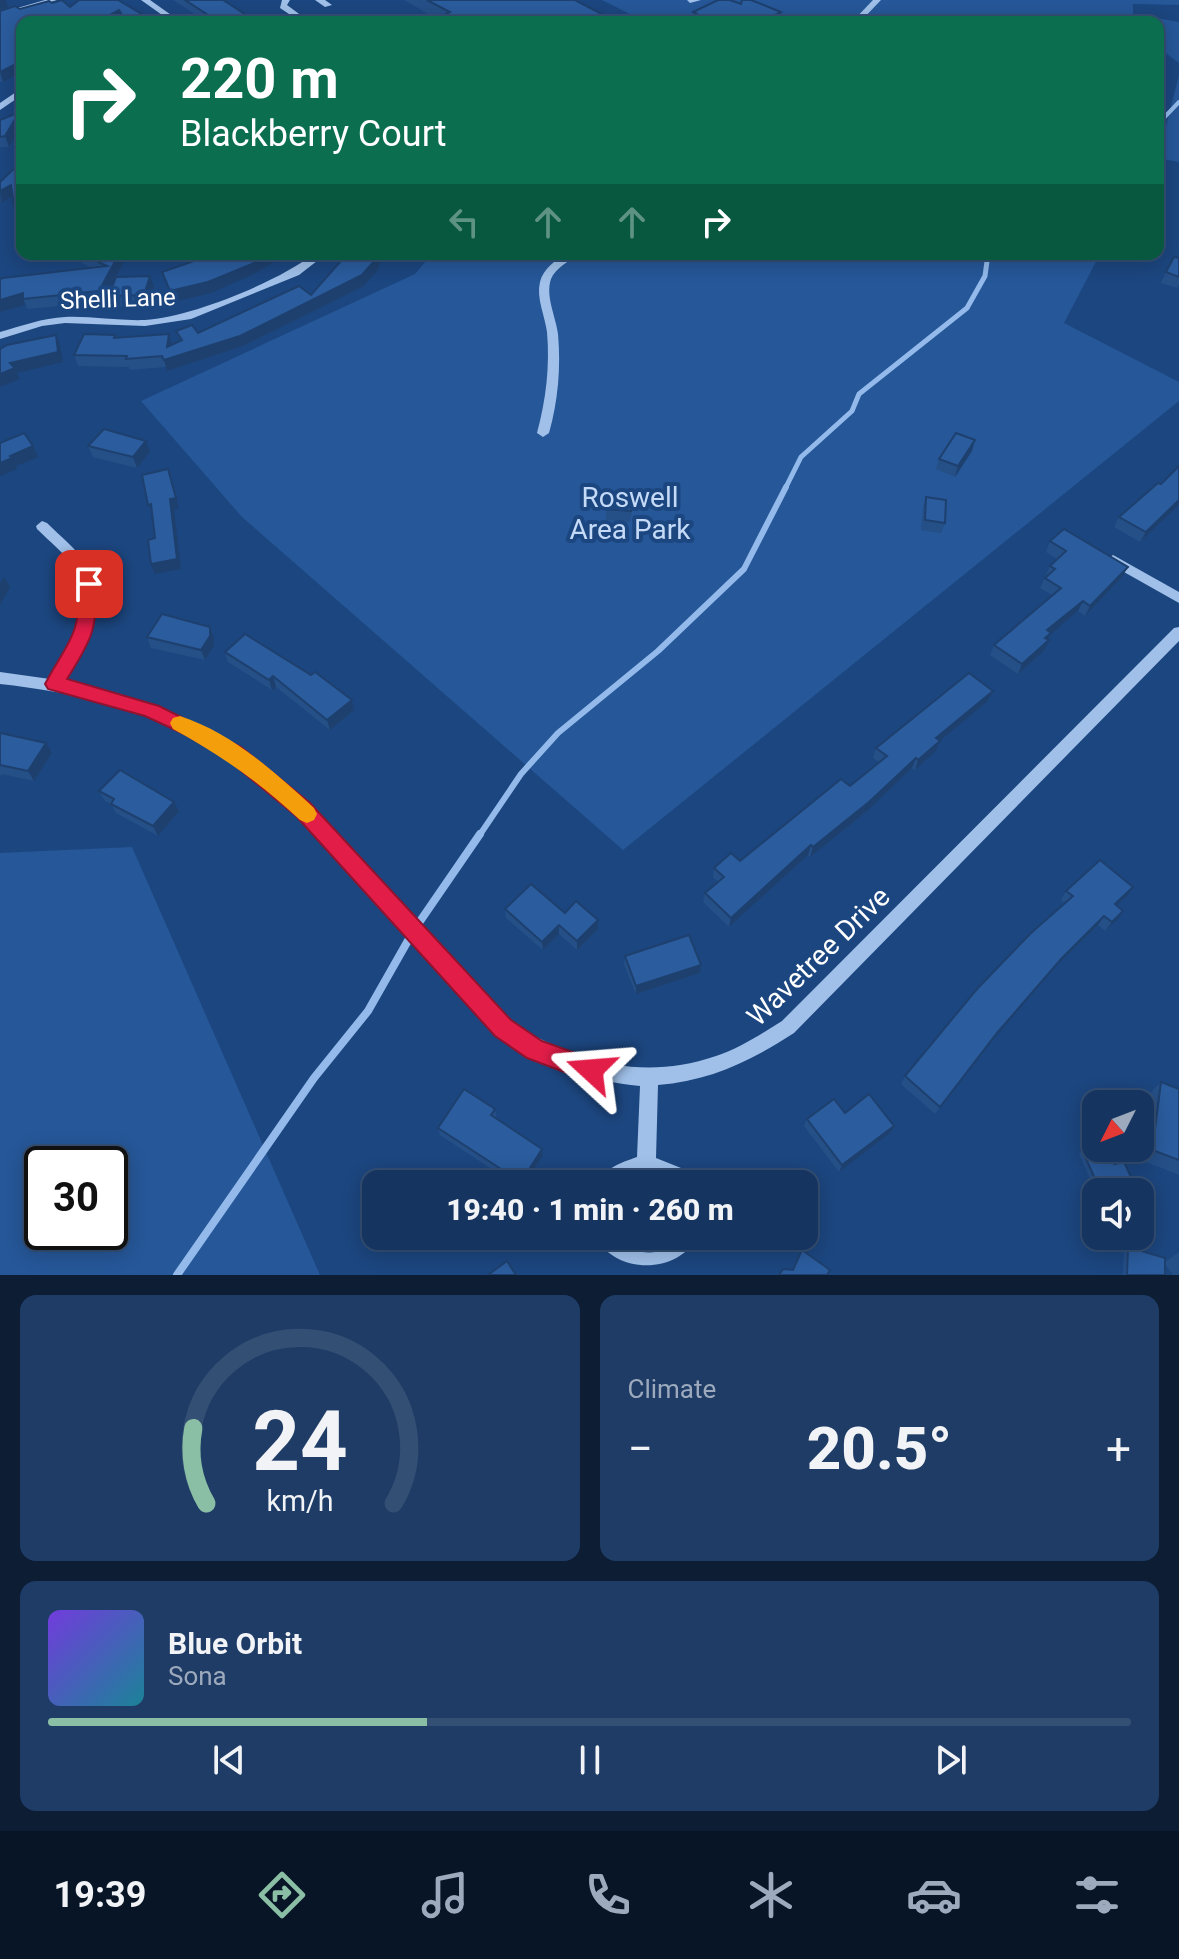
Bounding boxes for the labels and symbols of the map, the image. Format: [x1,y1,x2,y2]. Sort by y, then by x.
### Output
street label: Shelli Lane [60,283,176,315]
park label: Roswell Area Park [570,481,691,546]
pin [55,550,123,618]
street label: Wavetree Drive [740,880,897,1033]
position arrow [549,1028,633,1112]
north arrow [1082,1090,1154,1162]
speed limit sign: 30 [24,1146,128,1250]

